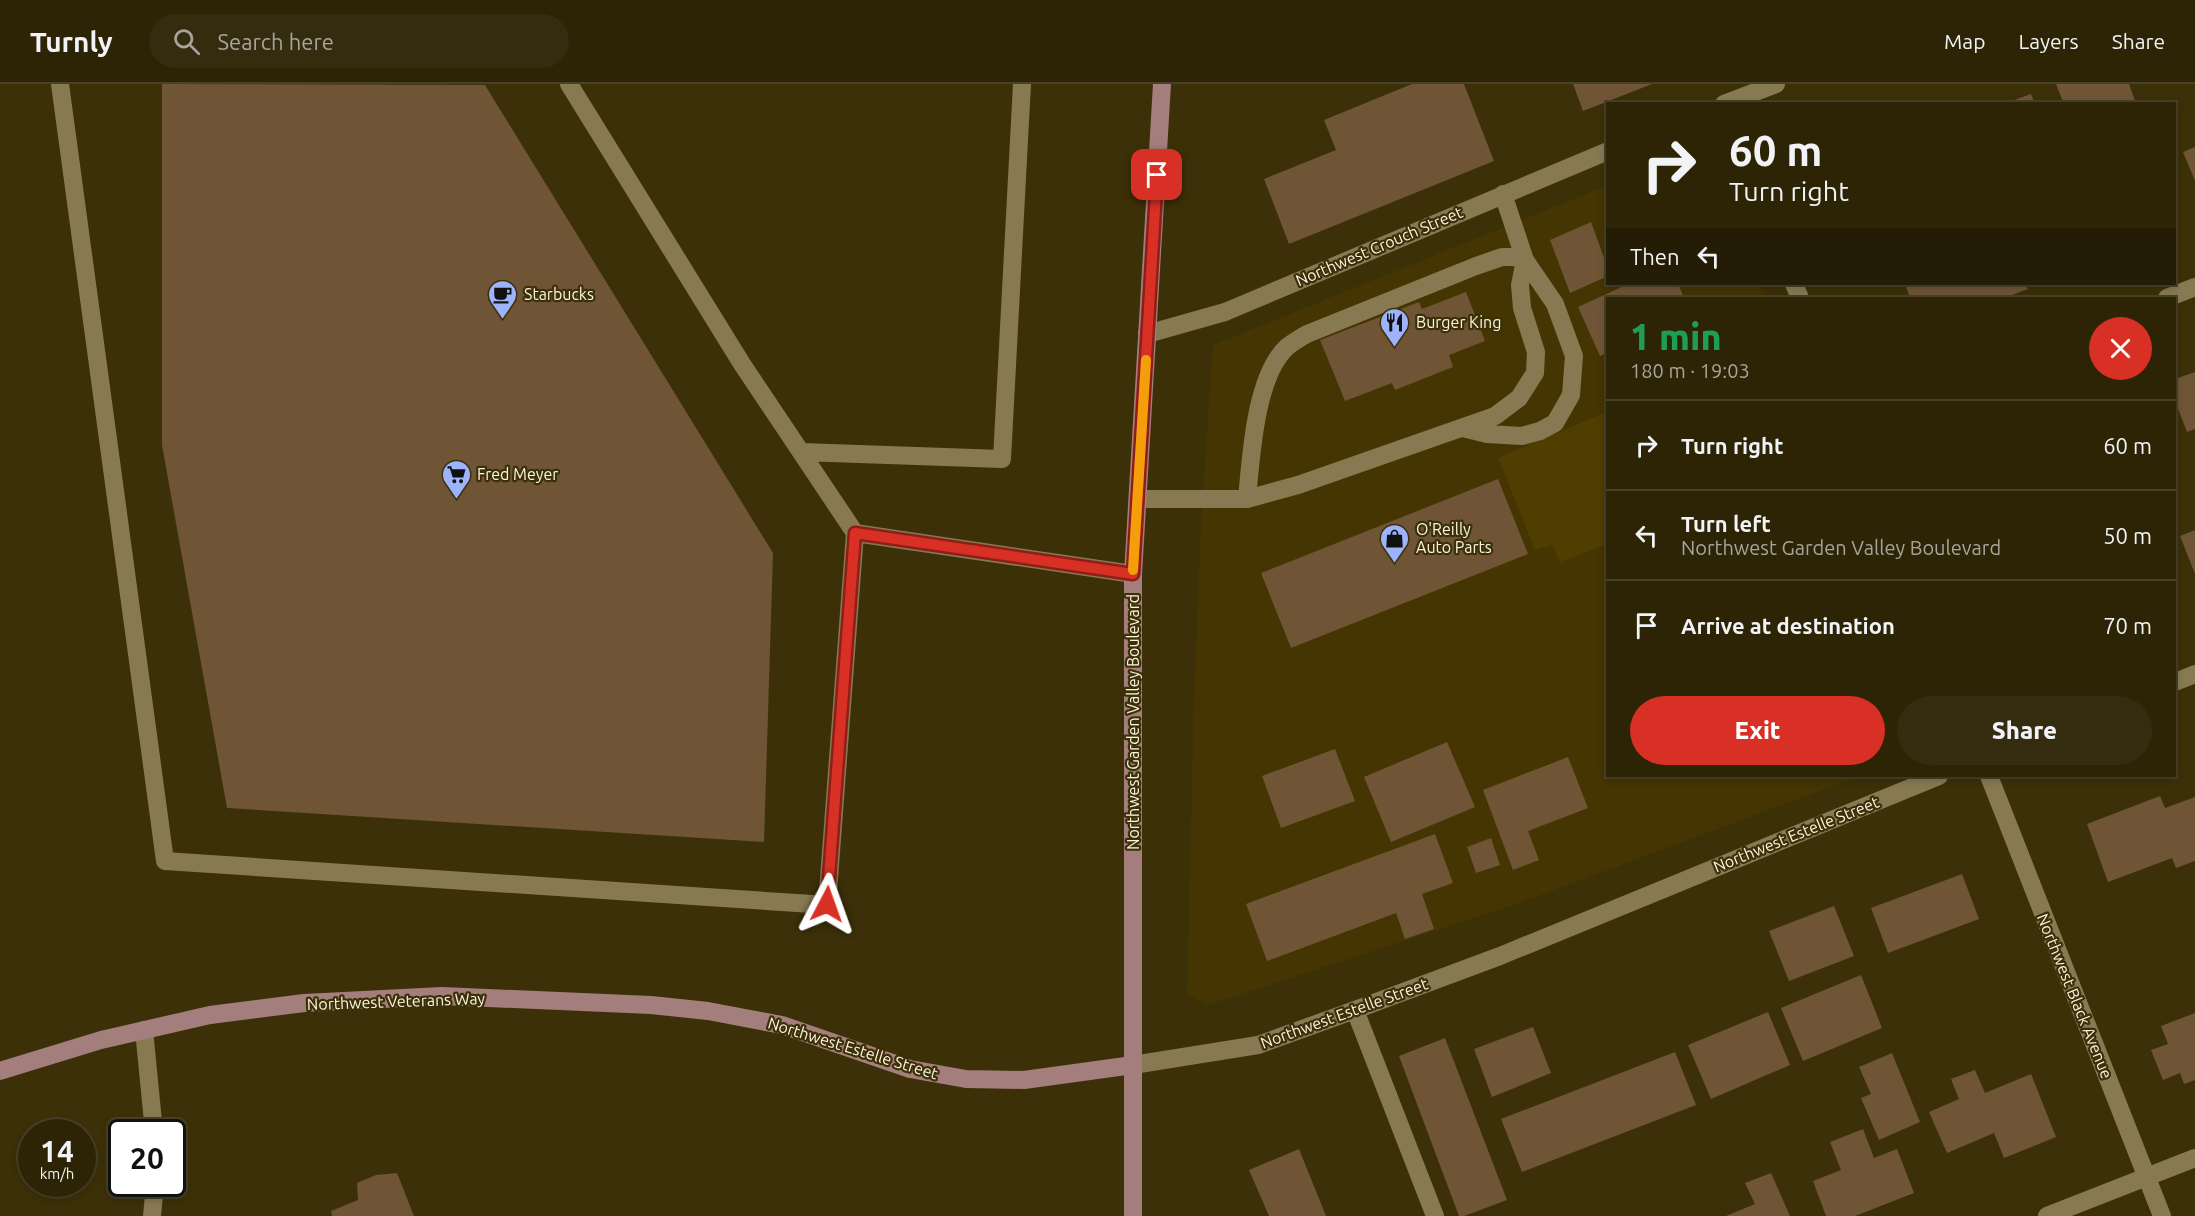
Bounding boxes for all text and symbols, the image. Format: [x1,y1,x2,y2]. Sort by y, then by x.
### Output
search box [149,14,569,68]
icon: search [170,25,203,58]
text: Turnly [30,26,113,57]
text: Search here [218,29,334,54]
text: Map [1944,29,1985,53]
text: Layers [2018,29,2079,53]
text: Share [2112,29,2165,53]
icon: right [1630,126,1708,204]
text: 60 m [1729,127,1823,174]
pin [1131,149,1182,200]
icon: arrive [1140,158,1173,191]
text: Turn right [1729,176,1849,206]
street label: Northwest Crouch Street [1293,202,1466,289]
icon: left [1692,240,1725,273]
text: Then [1630,244,1680,269]
cafe icon: Starbucks [487,278,519,320]
place label: Starbucks [524,285,594,303]
restaurant icon: Burger King [1379,306,1411,348]
place label: Burger King [1416,313,1501,331]
text: 1 min [1630,316,1722,357]
button: close [2089,317,2152,380]
text: 180 m · 19:03 [1630,359,1750,382]
icon: right [1630,429,1663,462]
text: Turn right [1681,433,1783,458]
text: 60 m [2103,433,2152,458]
supermarket icon: Fred Meyer [440,458,472,500]
place label: Fred Meyer [477,465,558,483]
text: Turn left [1681,511,1771,536]
icon: left [1630,519,1663,552]
place label: O'Reilly Auto Parts [1416,520,1492,556]
shop icon: O'Reilly Auto Parts [1379,522,1411,564]
text: 50 m [2103,523,2152,548]
text: Northwest Garden Valley Boulevard [1681,536,2001,559]
street label: Northwest Garden Valley Boulevard [1124,594,1142,850]
icon: arrive [1630,609,1663,642]
text: Arrive at destination [1681,613,1895,638]
text: 70 m [2103,613,2152,638]
button: Exit [1630,696,1885,765]
button: Share [1897,696,2152,765]
street label: Northwest Estelle Street [1711,792,1882,875]
position arrow [795,872,859,936]
street label: Northwest Black Avenue [2034,911,2116,1081]
street label: Northwest Estelle Street [1258,974,1431,1052]
street label: Northwest Veterans Way [307,989,486,1013]
street label: Northwest Estelle Street [766,1014,941,1083]
speed limit sign: 20 [108,1119,186,1197]
text: 14 [40,1134,74,1168]
text: km/h [40,1165,74,1182]

